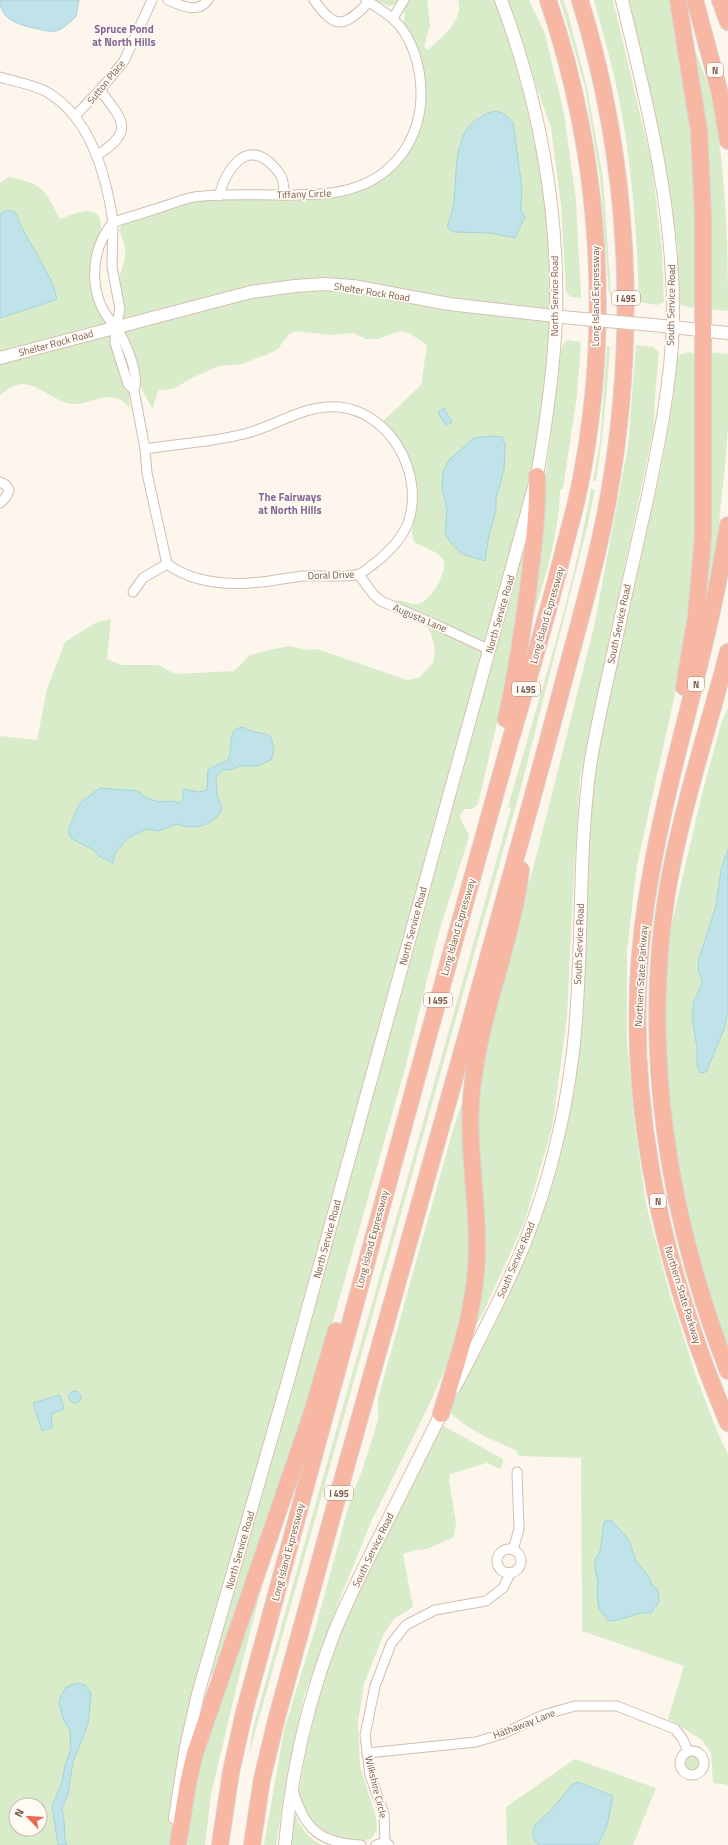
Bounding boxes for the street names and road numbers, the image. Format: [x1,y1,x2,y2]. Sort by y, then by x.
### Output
street label: Sutton Place [83,57,129,107]
road number: N [707,63,723,77]
street label: Tiffany Circle [277,186,331,202]
street label: Long Island Expressway [588,246,603,346]
street label: North Service Road [547,256,562,336]
street label: South Service Road [663,264,679,346]
street label: Shelter Rock Road [333,279,411,305]
road number: I 495 [612,291,640,305]
street label: Shelter Rock Road [17,326,95,360]
street label: Long Island Expressway [526,565,568,665]
street label: Doral Drive [307,567,355,583]
street label: North Service Road [482,573,518,655]
street label: South Service Road [603,583,635,665]
street label: Augusta Lane [391,600,449,636]
road number: N [688,677,704,691]
road number: I 495 [512,682,540,696]
street label: Long Island Expressway [437,877,479,977]
street label: North Service Road [395,885,431,967]
street label: South Service Road [570,903,588,985]
street label: Northern State Parkway [631,925,651,1027]
road number: I 495 [424,993,452,1007]
street label: Long Island Expressway [352,1188,392,1289]
road number: N [650,1194,666,1208]
street label: North Service Road [309,1198,345,1280]
street label: South Service Road [493,1220,539,1300]
street label: Northern State Parkway [661,1244,705,1346]
road number: I 495 [325,1486,353,1500]
street label: Long Island Expressway [268,1501,308,1602]
street label: North Service Road [222,1509,258,1591]
street label: South Service Road [348,1510,398,1590]
street label: Hathaway Lane [491,1705,557,1743]
street label: Wilkshire Circle [361,1754,391,1820]

